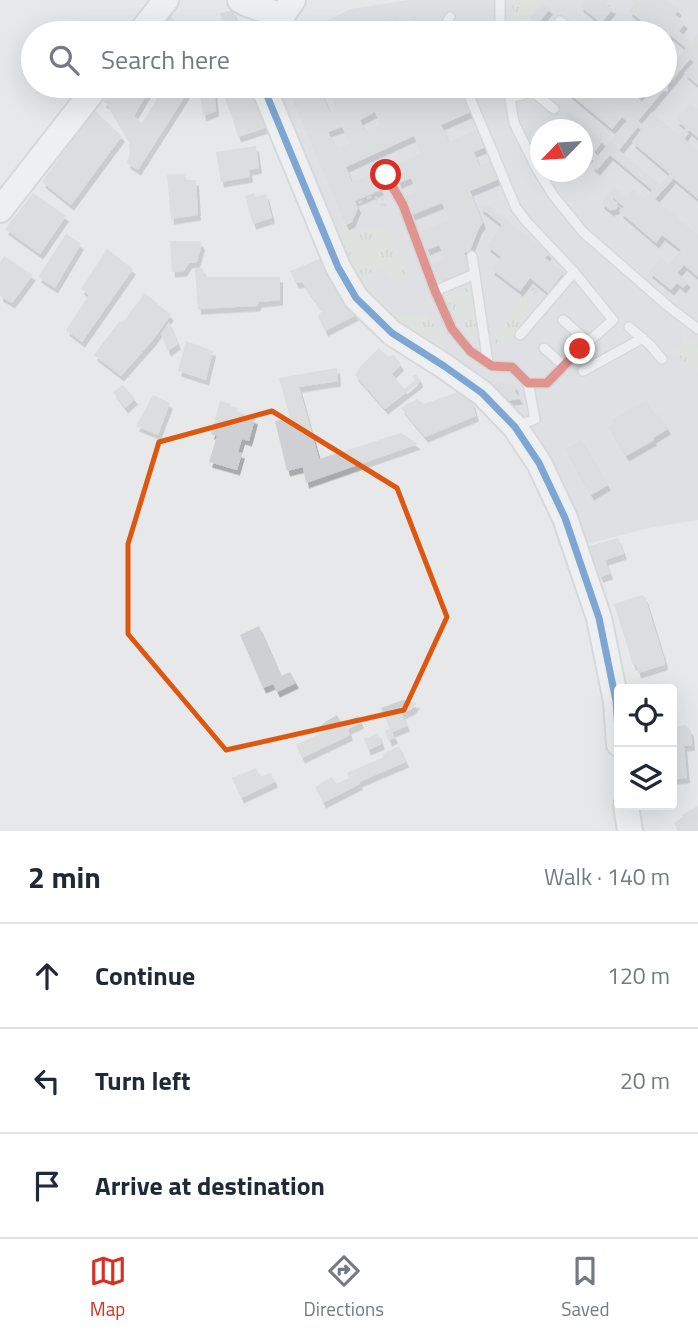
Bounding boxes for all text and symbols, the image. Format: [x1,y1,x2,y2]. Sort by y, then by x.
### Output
search box [21,21,677,98]
text: Search here [101,40,230,79]
icon: search [45,41,83,79]
north arrow [530,119,593,182]
route start [370,159,401,190]
route end [564,333,595,364]
map controls [614,684,677,810]
button: locate [614,684,677,747]
button: layers [614,747,677,810]
text: 2 min [28,854,101,900]
text: Walk · 140 m [544,859,670,894]
text: Continue [95,956,195,995]
icon: ahead [28,957,66,995]
text: 120 m [607,958,670,993]
text: Turn left [95,1061,190,1100]
icon: left [28,1062,66,1100]
text: 20 m [620,1063,670,1098]
text: Arrive at destination [95,1166,325,1205]
icon: arrive [28,1167,66,1205]
tab: Map [89,1252,127,1323]
tab: Directions [304,1252,384,1323]
tab: Saved [561,1252,609,1323]

